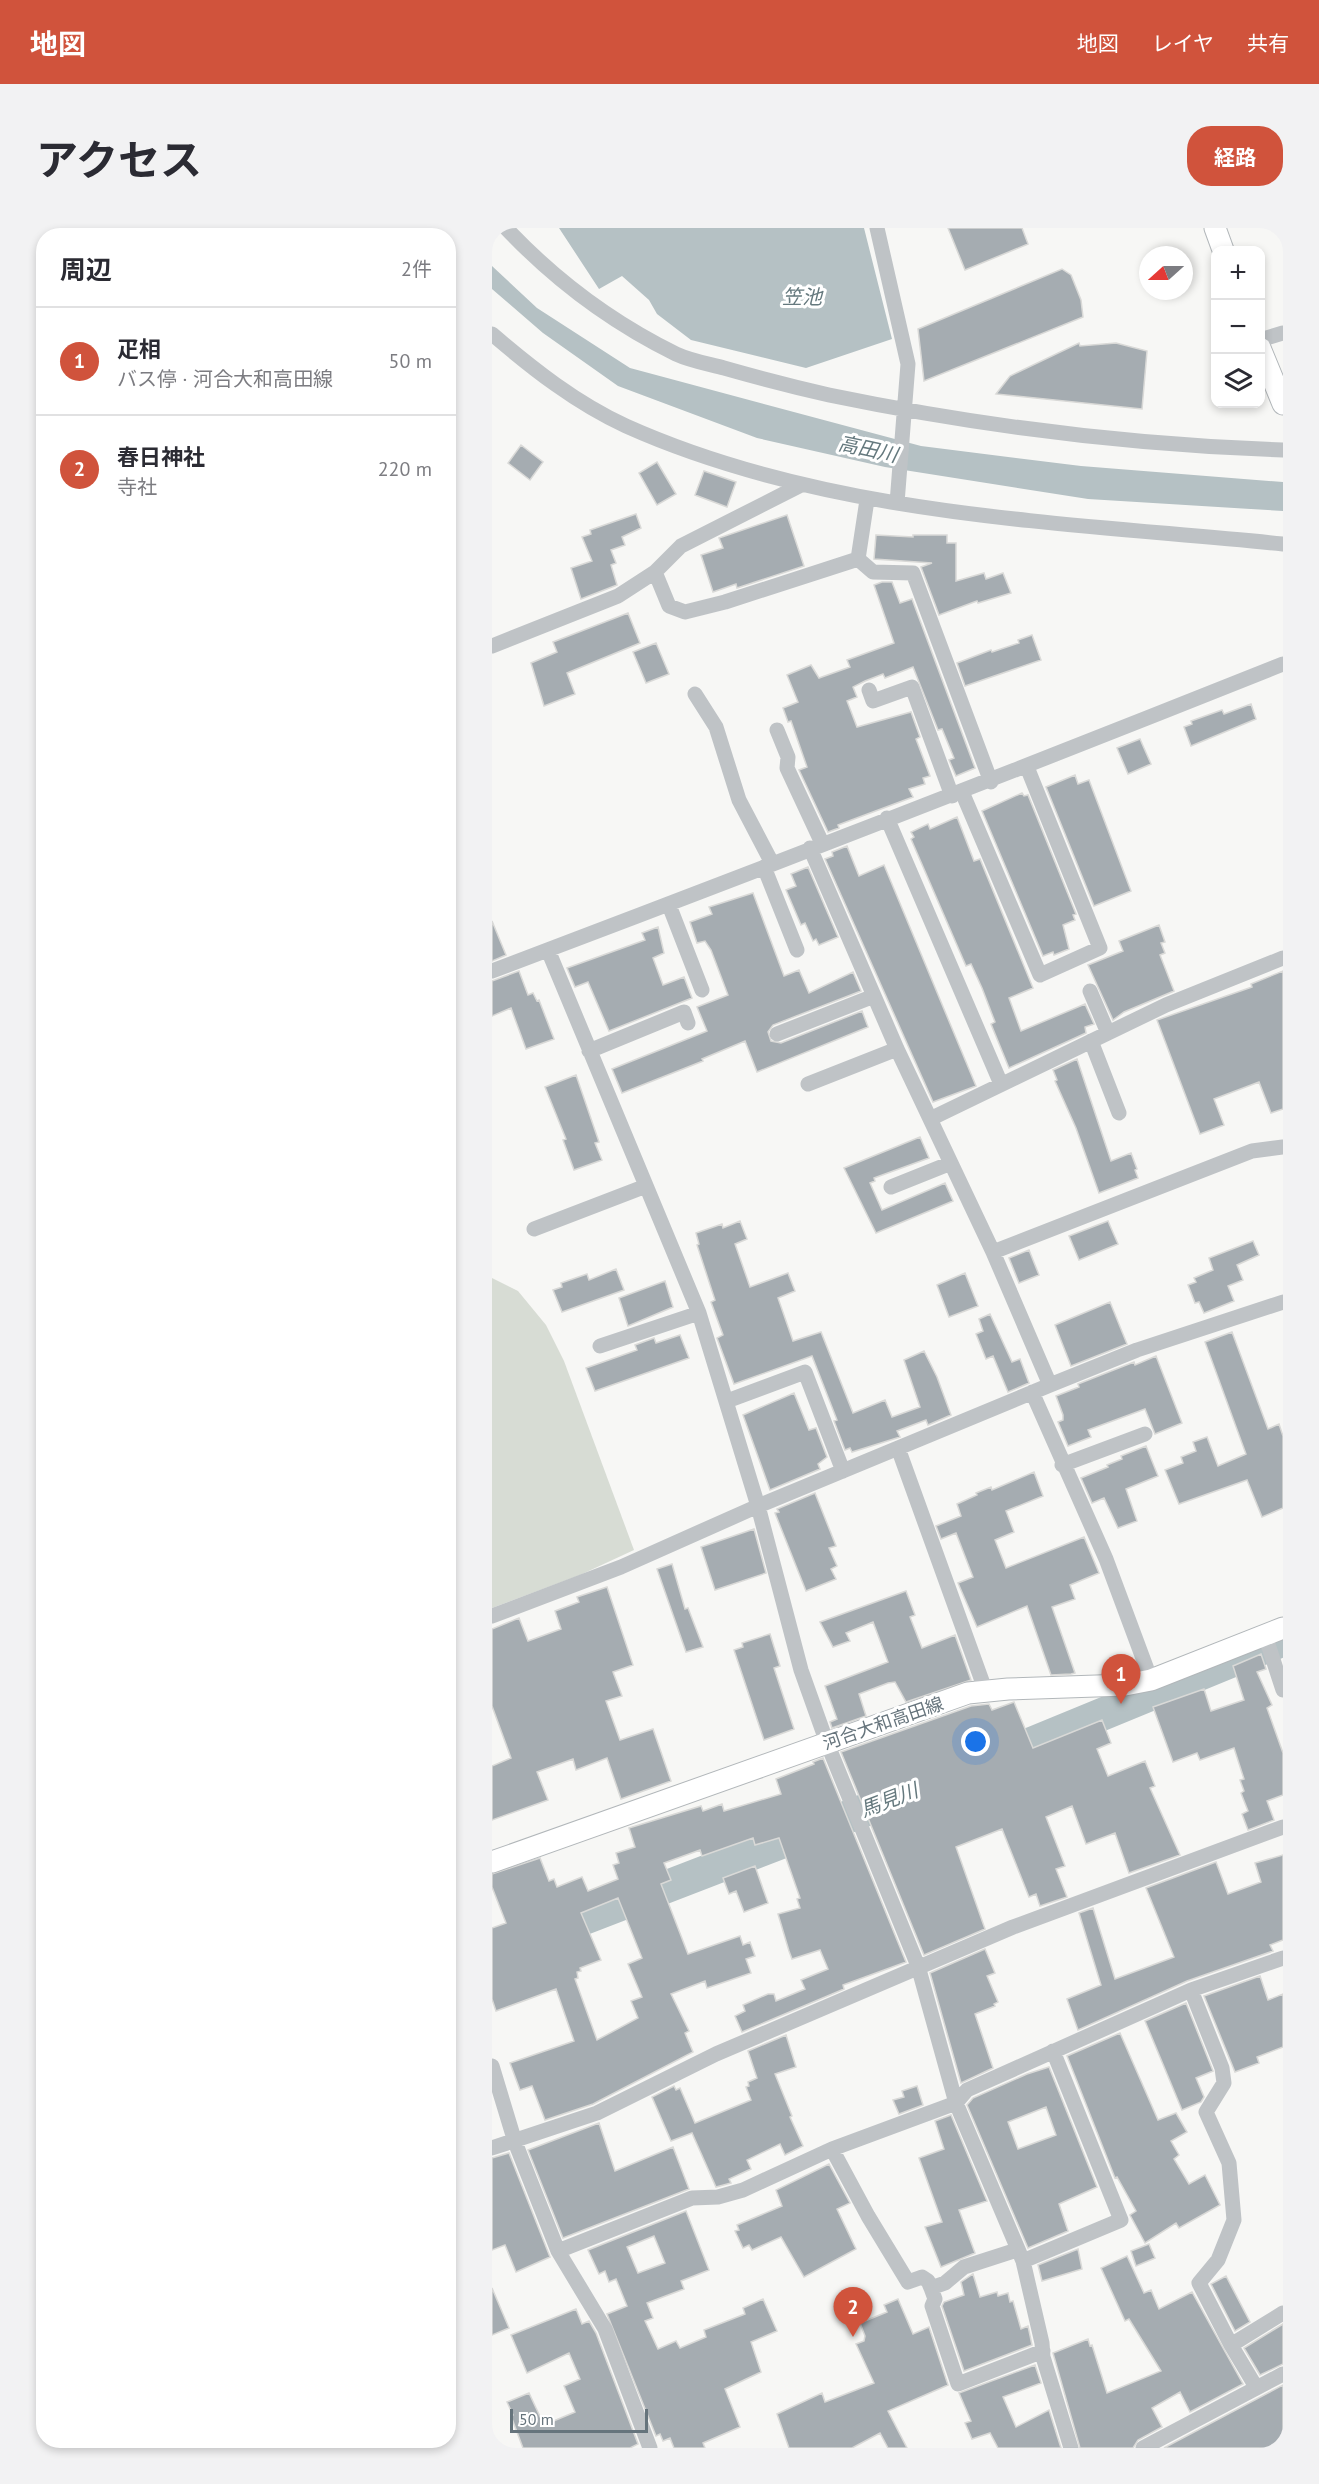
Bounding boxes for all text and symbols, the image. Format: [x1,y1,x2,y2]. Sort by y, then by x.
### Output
text: 地図 [30,25,86,62]
text: 地図 [1077,30,1119,57]
text: レイヤ [1152,30,1214,57]
text: 共有 [1247,30,1289,57]
button: 経路 [1187,126,1283,186]
text: アクセス [36,132,202,187]
north arrow [1139,246,1193,300]
map controls [1211,246,1265,408]
button: + [1211,246,1265,300]
text: 周辺 [60,253,112,286]
text: 2件 [401,256,432,282]
water label: 笠池 [782,284,824,310]
button: − [1211,300,1265,354]
text: 疋相 [117,335,161,363]
text: 1 [74,348,85,374]
text: 50 m [389,348,432,374]
button: layers [1211,354,1265,408]
text: バス停 · 河合大和高田線 [117,366,333,392]
water label: 高田川 [836,430,902,468]
text: 春日神社 [117,443,205,471]
text: 2 [74,456,85,482]
text: 220 m [378,456,432,482]
text: 寺社 [117,474,157,500]
pin: 1 [1102,1654,1140,1704]
street label: 河合大和高田線 [820,1692,946,1754]
your location [961,1727,990,1756]
water label: 馬見川 [856,1776,924,1823]
pin: 2 [834,2288,872,2337]
scale bar [510,2406,648,2434]
text: 50 m [519,2409,554,2429]

